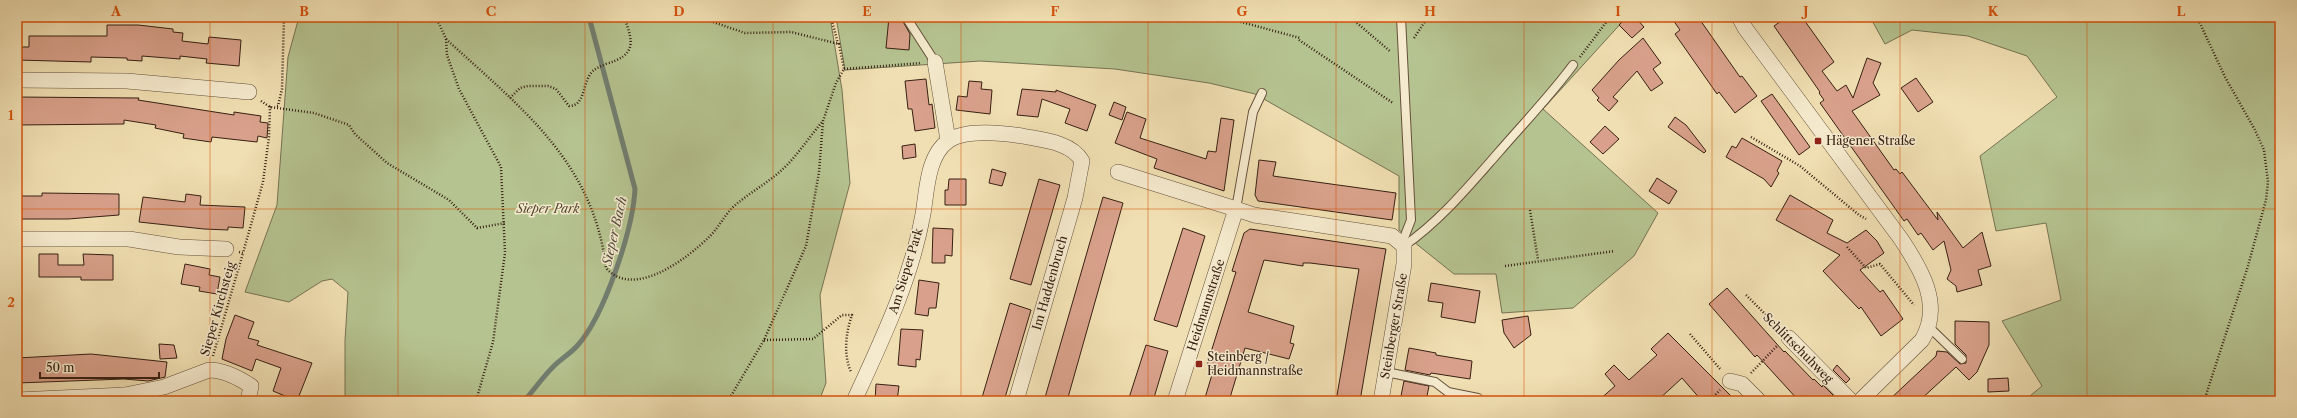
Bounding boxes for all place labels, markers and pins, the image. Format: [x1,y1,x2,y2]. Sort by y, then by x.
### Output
place label: Hägener Straße [1826,133,1916,148]
marker: Hägener Straße [1813,136,1823,146]
place label: Steinberg / Heidmannstraße [1207,349,1303,378]
marker: Steinberg / Heidmannstraße [1194,359,1204,369]

